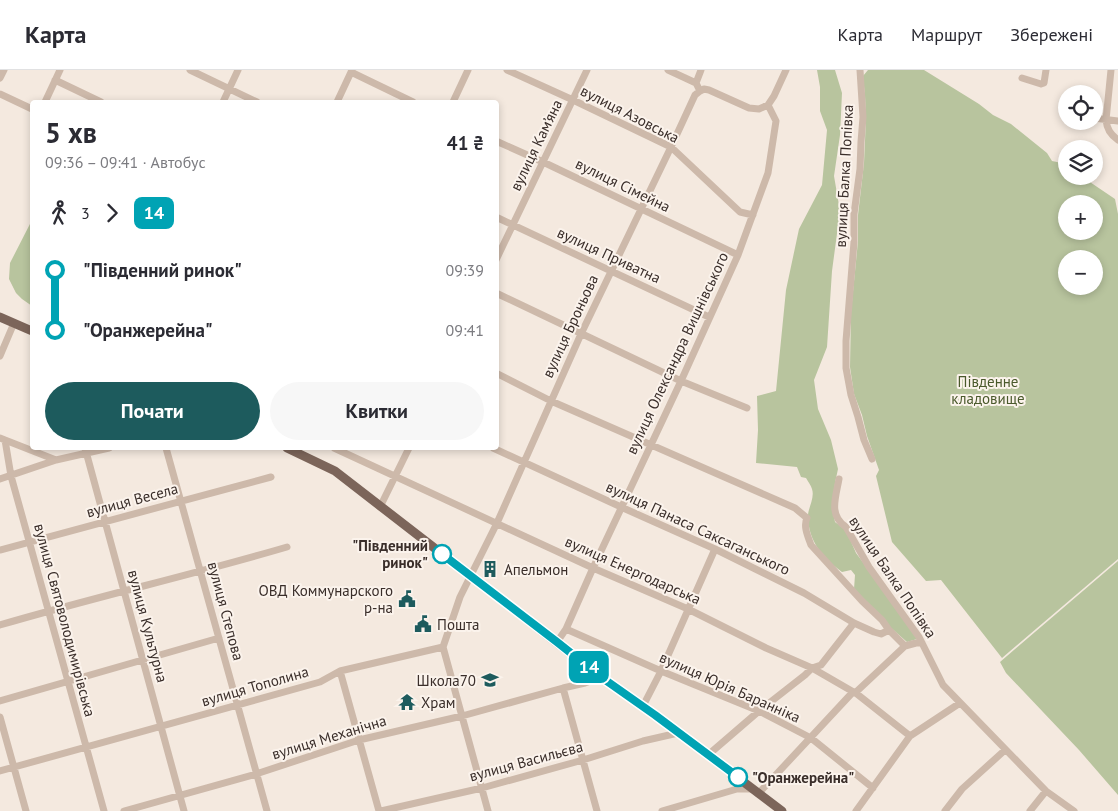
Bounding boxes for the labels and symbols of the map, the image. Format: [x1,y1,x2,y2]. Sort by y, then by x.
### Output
street label: вулиця Азовська [578,81,682,147]
street label: вулиця Кам’яна [506,96,566,194]
street label: вулиця Балка Попівка [831,104,857,248]
street label: вулиця Сімейна [573,154,673,216]
street label: вулиця Приватна [554,223,664,287]
street label: вулиця Олександра Вишнівського [622,249,732,457]
street label: вулиця Броньова [538,271,602,381]
park label: Південне кладовище [951,372,1025,408]
street label: вулиця Панаса Саксаганського [603,477,793,579]
street label: вулиця Весела [84,479,180,521]
street label: вулиця Балка Попівка [845,512,941,642]
street label: вулиця Святоволодимирівська [30,521,100,719]
street label: вулиця Енергодарська [562,532,704,608]
place label: "Південний ринок" [352,536,428,572]
marker: "Південний ринок" [432,544,452,564]
building icon: Апельмон [480,559,500,579]
street label: вулиця Степова [204,560,248,662]
place label: Апельмон [504,560,568,579]
street label: вулиця Культурна [124,568,172,684]
place label: ОВД Коммунарского р-на [259,581,393,617]
public building icon: ОВД Коммунарского р-на [397,589,417,609]
public building icon: Пошта [413,614,433,634]
place label: Пошта [437,615,479,634]
street label: вулиця Юрія Баранніка [657,647,803,727]
line badge: 14 [566,651,612,683]
street label: вулиця Тополина [199,662,311,710]
school or university icon: Школа70 [480,670,500,690]
place label: Школа70 [417,671,476,690]
temple icon: Храм [397,692,417,712]
place label: Храм [421,693,456,712]
street label: вулиця Механічна [269,711,389,763]
street label: вулиця Васильєва [467,737,585,785]
marker: "Оранжерейна" [728,767,748,787]
place label: "Оранжерейна" [752,768,854,787]

